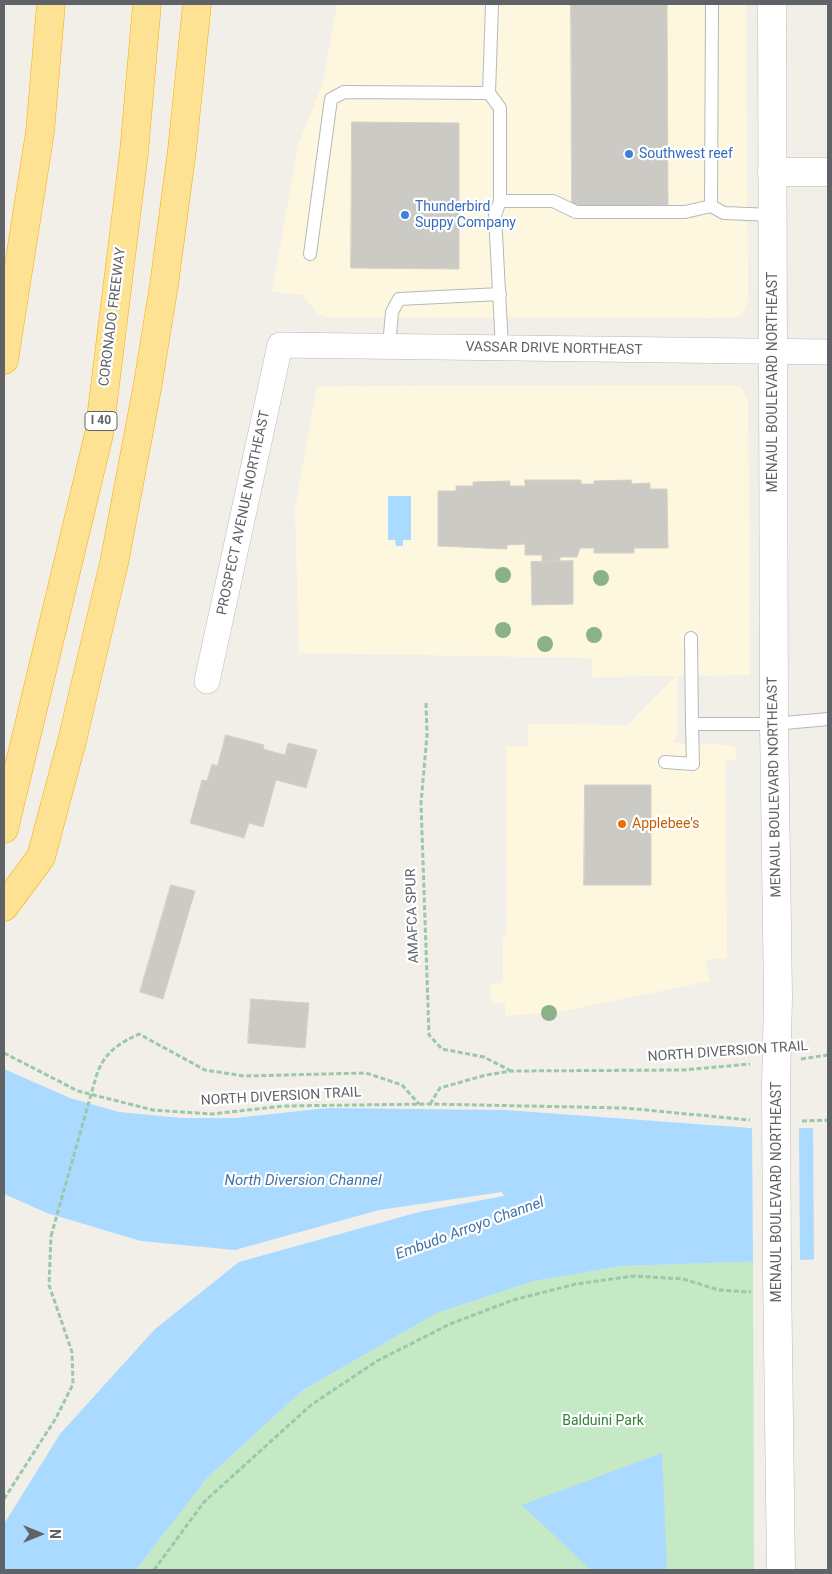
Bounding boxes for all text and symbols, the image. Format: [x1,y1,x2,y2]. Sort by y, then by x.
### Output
place label: Southwest reef [639,146,733,162]
marker: Southwest reef [623,148,635,160]
place label: Thunderbird Suppy Company [415,199,516,232]
marker: Thunderbird Suppy Company [399,209,411,221]
street label: CORONADO FREEWAY [96,247,130,387]
street label: MENAUL BOULEVARD NORTHEAST [765,272,781,492]
street label: VASSAR DRIVE NORTHEAST [465,339,643,359]
street label: PROSPECT AVENUE NORTHEAST [214,409,274,617]
road number: I 40 [85,412,117,431]
street label: MENAUL BOULEVARD NORTHEAST [765,676,785,898]
place label: Applebee's [632,816,699,832]
marker: Applebee's [616,818,628,830]
street label: AMAFCA SPUR [403,868,423,964]
street label: NORTH DIVERSION TRAIL [647,1038,809,1066]
street label: MENAUL BOULEVARD NORTHEAST [769,1082,785,1302]
street label: NORTH DIVERSION TRAIL [200,1084,362,1110]
water label: North Diversion Channel [225,1172,381,1190]
water label: Embudo Arroyo Channel [393,1194,547,1264]
park label: Balduini Park [562,1413,644,1429]
north arrow [15,1509,65,1559]
text: N [47,1529,63,1539]

